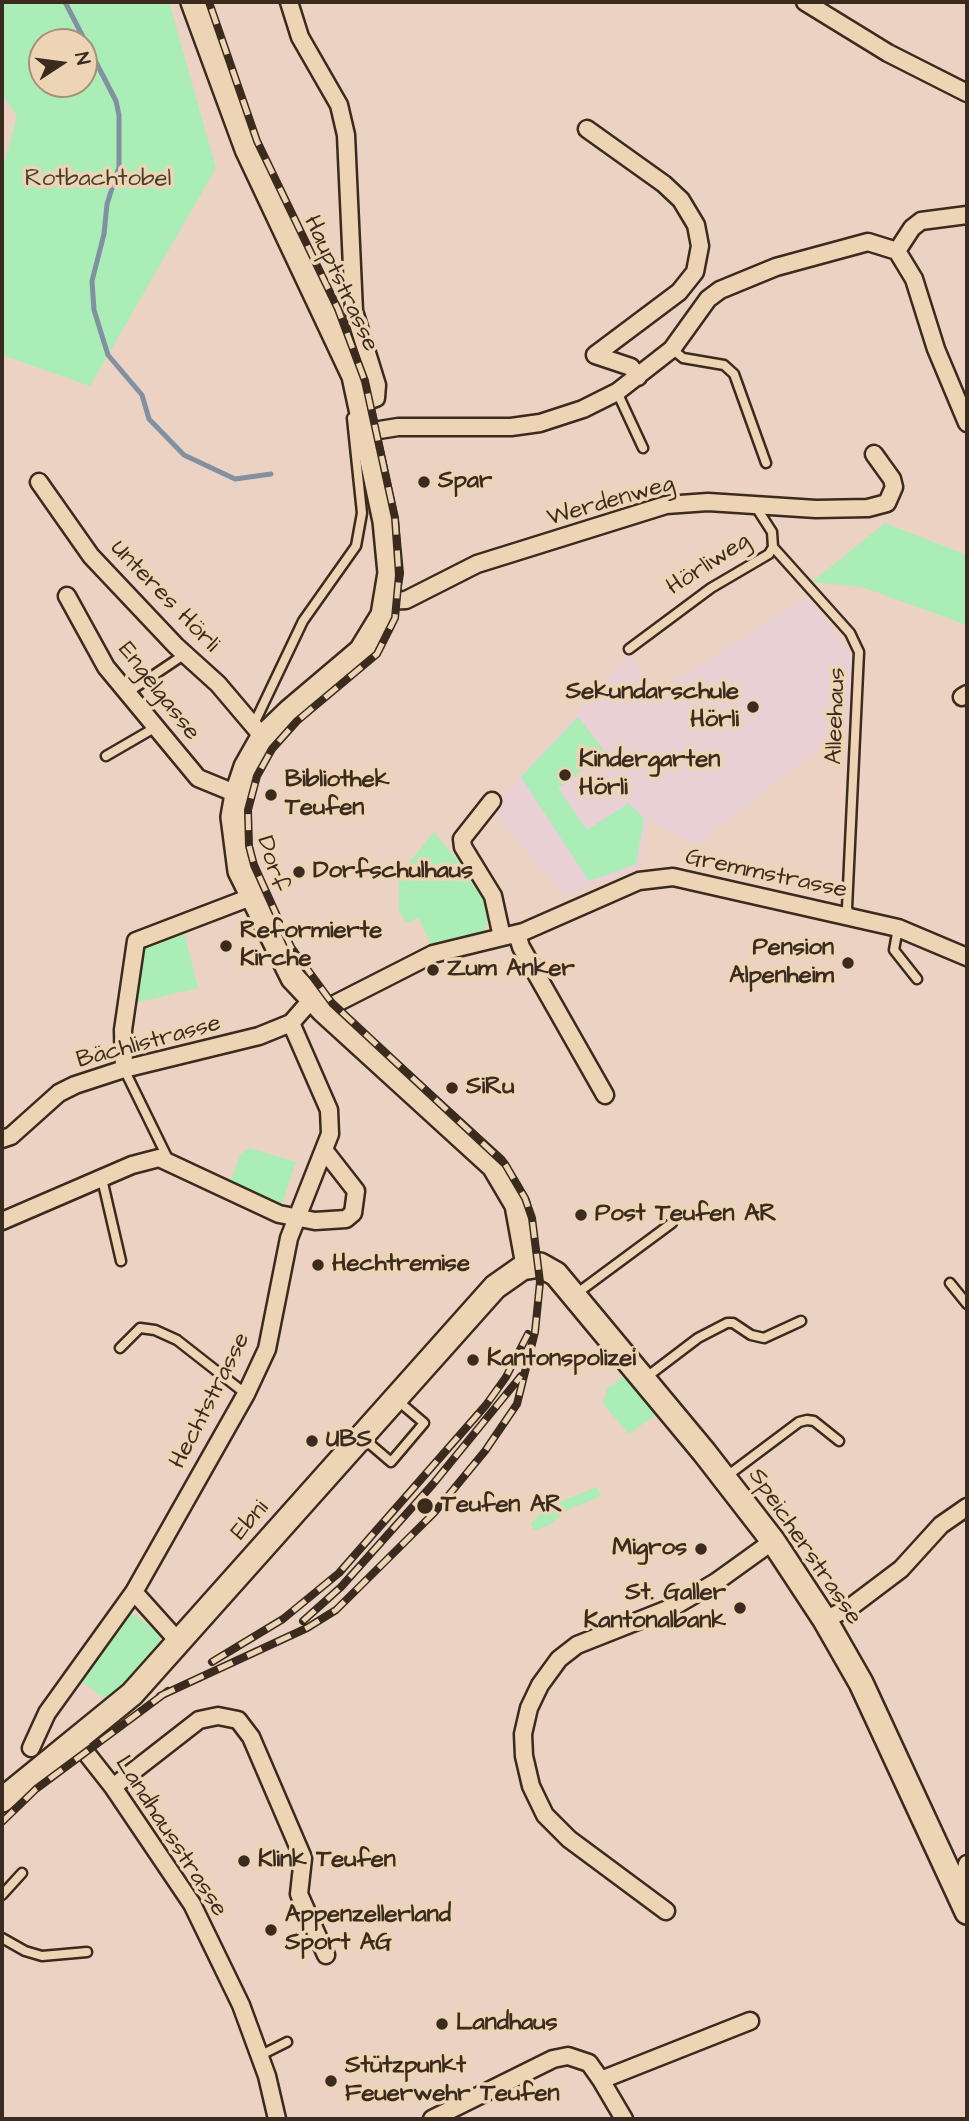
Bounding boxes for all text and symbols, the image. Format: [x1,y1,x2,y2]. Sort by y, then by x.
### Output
north arrow [28,28,98,98]
text: N [68,50,96,67]
park label: Rotbachtobel [25,166,171,194]
street label: Hauptstrasse [296,212,384,356]
place label: Spar [438,468,492,496]
street label: Werdenweg [544,470,678,534]
marker: Spar [416,474,432,490]
street label: Hörliweg [662,527,756,603]
street label: Unteres Hörli [103,535,225,659]
street label: Engelgasse [111,637,205,747]
street label: Alleehaus [821,667,853,765]
place label: Sekundarschule Hörli [566,679,739,735]
marker: Sekundarschule Hörli [745,699,761,715]
place label: Kindergarten Hörli [579,747,720,803]
place label: Bibliothek Teufen [285,767,389,823]
marker: Kindergarten Hörli [557,767,573,783]
marker: Bibliothek Teufen [263,787,279,803]
street label: Dorf [249,833,293,895]
street label: Gremmstrasse [683,844,849,906]
place label: Dorfschulhaus [313,858,473,886]
marker: Dorfschulhaus [291,864,307,880]
place label: Reformierte Kirche [240,918,382,974]
place label: Pension Alpenheim [729,935,834,991]
marker: Reformierte Kirche [218,938,234,954]
marker: Pension Alpenheim [840,955,856,971]
place label: Zum Anker [447,956,575,984]
marker: Zum Anker [425,962,441,978]
street label: Bächlistrasse [74,1010,224,1076]
place label: SiRu [466,1074,514,1102]
marker: SiRu [444,1080,460,1096]
place label: Post Teufen AR [595,1201,777,1229]
marker: Post Teufen AR [573,1207,589,1223]
place label: Hechtremise [332,1251,470,1279]
marker: Hechtremise [310,1257,326,1273]
street label: Hechtstrasse [164,1328,258,1474]
place label: Kantonspolizei [487,1346,636,1374]
marker: Kantonspolizei [465,1352,481,1368]
place label: UBS [326,1427,372,1455]
marker: UBS [304,1433,320,1449]
street label: Speicherstrasse [741,1463,867,1631]
place label: Teufen AR [441,1492,562,1520]
street label: Ebni [226,1495,276,1547]
marker: Teufen AR [415,1496,435,1516]
place label: Migros [612,1535,687,1563]
marker: Migros [693,1541,709,1557]
place label: St. Galler Kantonalbank [584,1580,726,1636]
marker: St. Galler Kantonalbank [732,1600,748,1616]
street label: Landhausstrasse [107,1751,233,1923]
place label: Klink Teufen [258,1847,396,1875]
marker: Klink Teufen [236,1853,252,1869]
place label: Appenzellerland Sport AG [285,1902,451,1958]
marker: Appenzellerland Sport AG [263,1922,279,1938]
place label: Landhaus [456,2010,557,2038]
marker: Landhaus [434,2016,450,2032]
place label: Stützpunkt Feuerwehr Teufen [345,2053,560,2109]
marker: Stützpunkt Feuerwehr Teufen [323,2073,339,2089]

